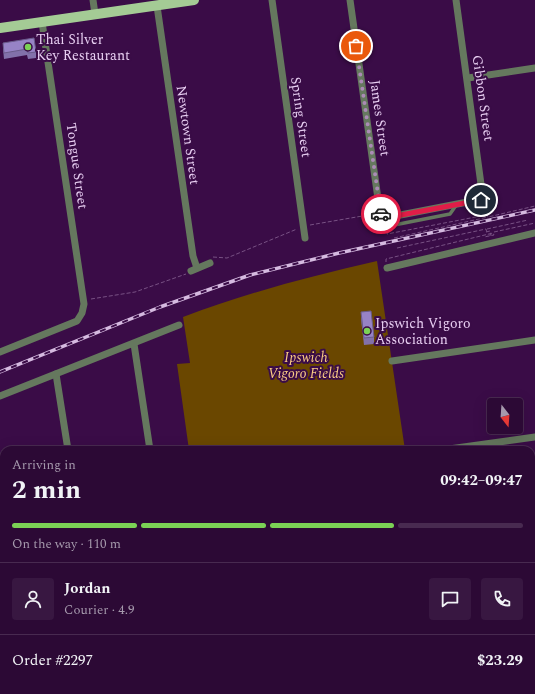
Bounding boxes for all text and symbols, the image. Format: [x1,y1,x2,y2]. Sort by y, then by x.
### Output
place label: Thai Silver Key Restaurant [36,29,130,66]
pin [339,29,373,63]
icon: bag [345,35,367,57]
marker: Thai Silver Key Restaurant [23,42,33,52]
street label: Gibbon Street [467,54,499,142]
street label: Spring Street [285,75,317,159]
street label: James Street [364,78,396,158]
street label: Newtown Street [171,84,205,186]
street label: Tongue Street [61,122,93,211]
pin [464,183,498,217]
icon: home [470,189,492,211]
courier [361,194,401,234]
icon: car [370,203,392,225]
place label: Ipswich Vigoro Association [375,313,471,350]
marker: Ipswich Vigoro Association [362,326,372,336]
park label: Ipswich Vigoro Fields [268,347,344,384]
north arrow [487,398,523,434]
map controls [487,398,523,434]
text: Arriving in [12,455,76,475]
text: 09:42–09:47 [440,469,523,492]
text: 2 min [12,470,81,510]
text: On the way · 110 m [12,534,121,554]
text: Jordan [64,577,111,600]
button: person [12,578,54,620]
button: chat [429,578,471,620]
button: phone [481,578,523,620]
text: Courier · 4.9 [64,600,134,620]
text: Order #2297 [12,649,93,672]
text: $23.29 [477,649,523,672]

